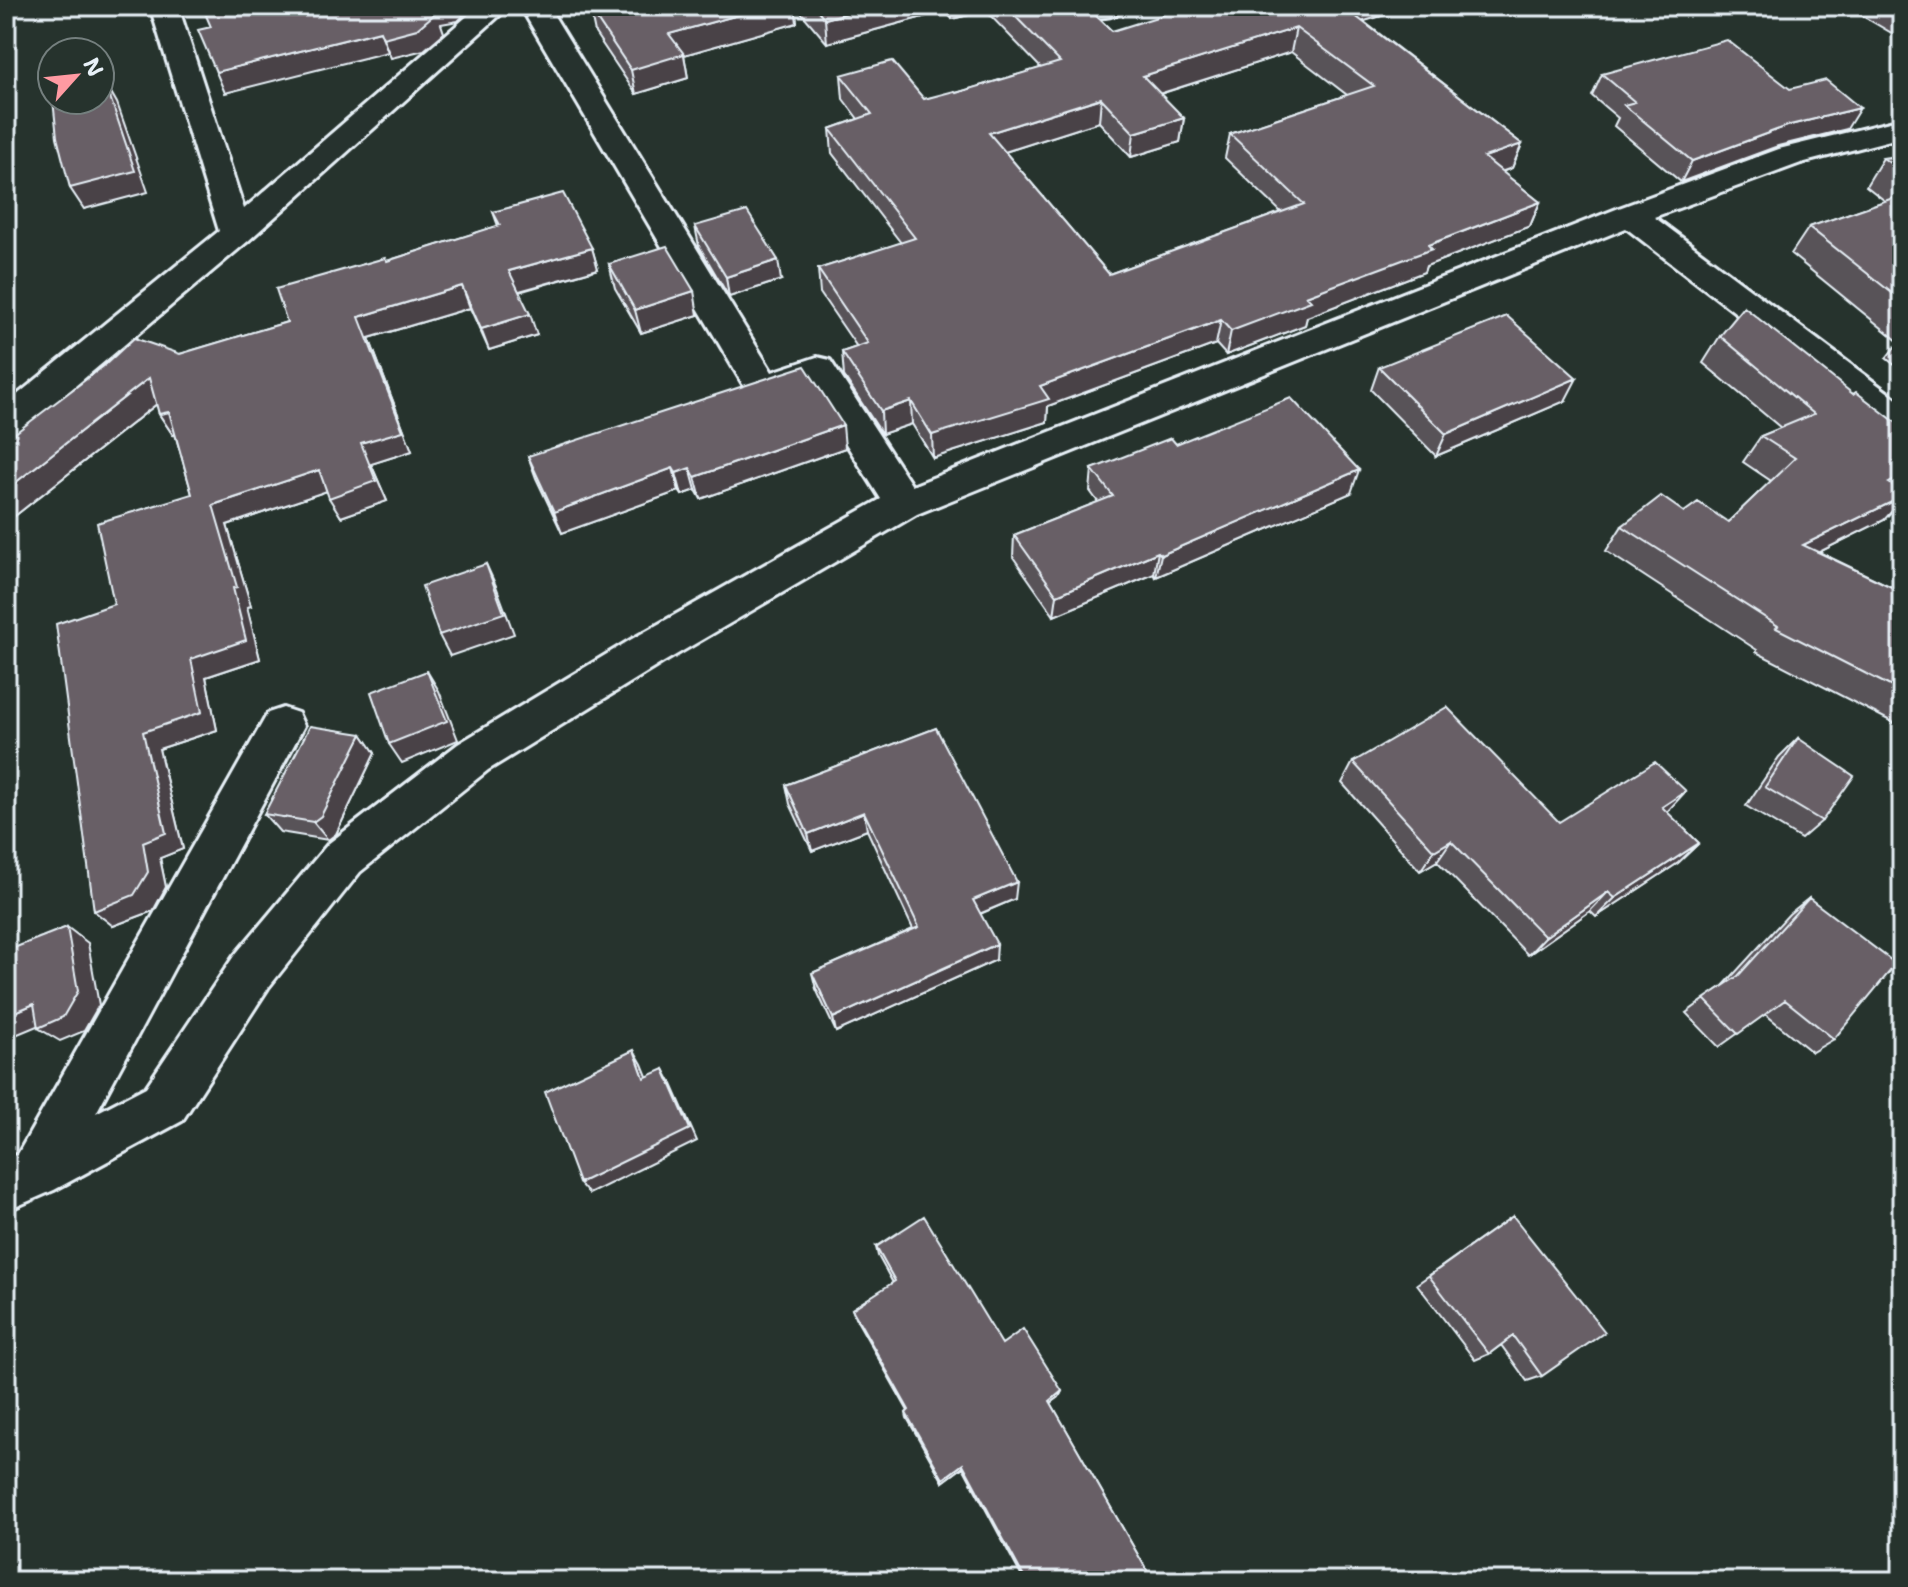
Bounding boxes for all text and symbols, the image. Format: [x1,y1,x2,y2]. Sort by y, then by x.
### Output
north arrow [36,36,116,116]
text: N [76,53,110,81]

